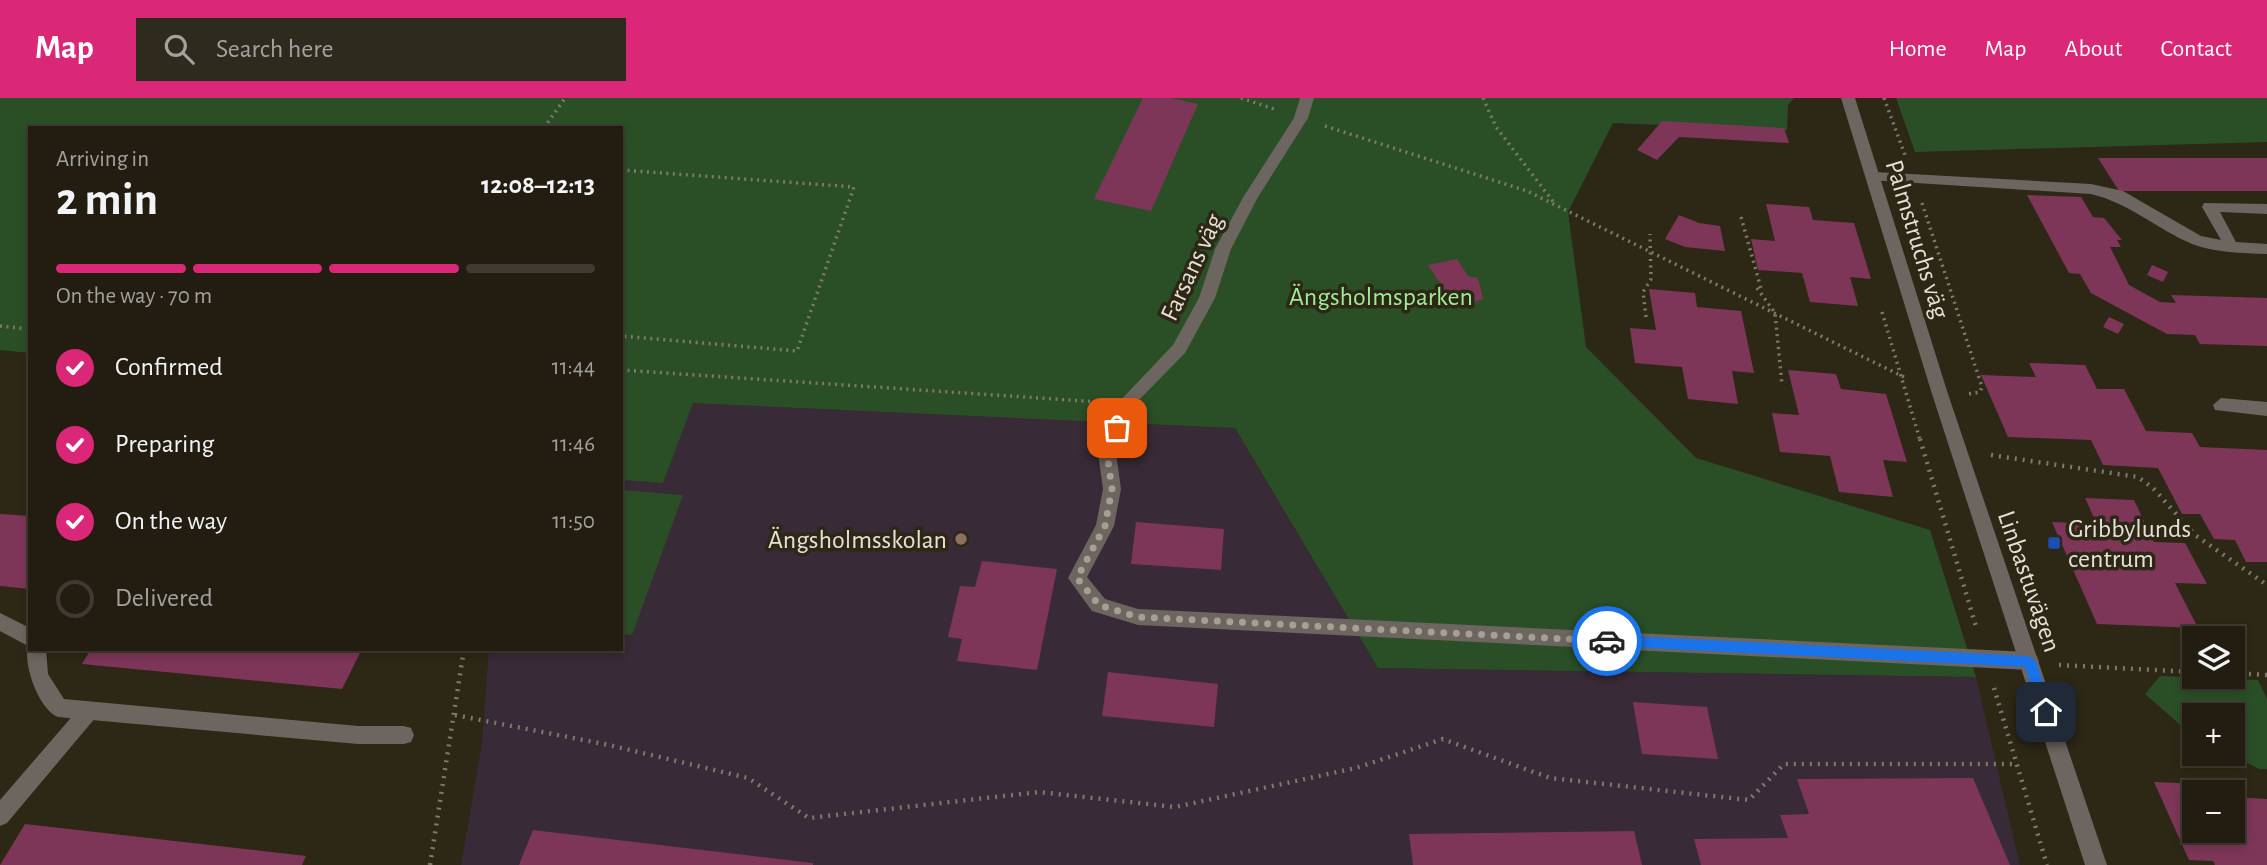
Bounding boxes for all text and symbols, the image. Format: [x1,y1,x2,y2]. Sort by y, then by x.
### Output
search box [136,18,626,81]
icon: search [160,30,198,68]
text: Map [35,32,94,65]
text: Search here [216,36,334,62]
text: Home [1889,37,1947,61]
text: Map [1985,37,2027,61]
text: About [2065,37,2122,61]
text: Contact [2160,37,2232,61]
text: Arriving in [56,148,149,171]
street label: Palmstruchs väg [1881,157,1954,322]
text: 12:08–12:13 [481,172,595,198]
text: 2 min [56,177,158,223]
street label: Farsans väg [1156,210,1228,325]
park label: Ängsholmsparken [1289,283,1473,310]
text: On the way · 70 m [56,285,212,308]
icon: check [56,349,94,387]
text: Confirmed [115,354,223,380]
text: 11:44 [552,356,595,379]
pin [1087,398,1147,458]
icon: bag [1098,409,1136,447]
icon: check [56,426,94,464]
text: Preparing [115,431,214,457]
text: 11:46 [552,433,595,456]
icon: check [56,503,94,541]
street label: Linbastuvägen [1993,507,2065,655]
text: On the way [115,508,227,534]
text: 11:50 [552,510,595,533]
place label: Gribbylunds centrum [2068,516,2191,572]
place label: Ängsholmsskolan [768,526,947,553]
marker: Ängsholmsskolan [953,531,969,547]
marker: Gribbylunds centrum [2046,535,2062,551]
text: Delivered [115,585,213,611]
courier [1572,606,1642,676]
icon: car [1588,622,1626,660]
map controls [2182,626,2245,843]
button: layers [2182,626,2245,689]
pin [2016,682,2076,742]
icon: home [2027,693,2065,731]
button: + [2182,703,2245,766]
button: − [2182,780,2245,843]

